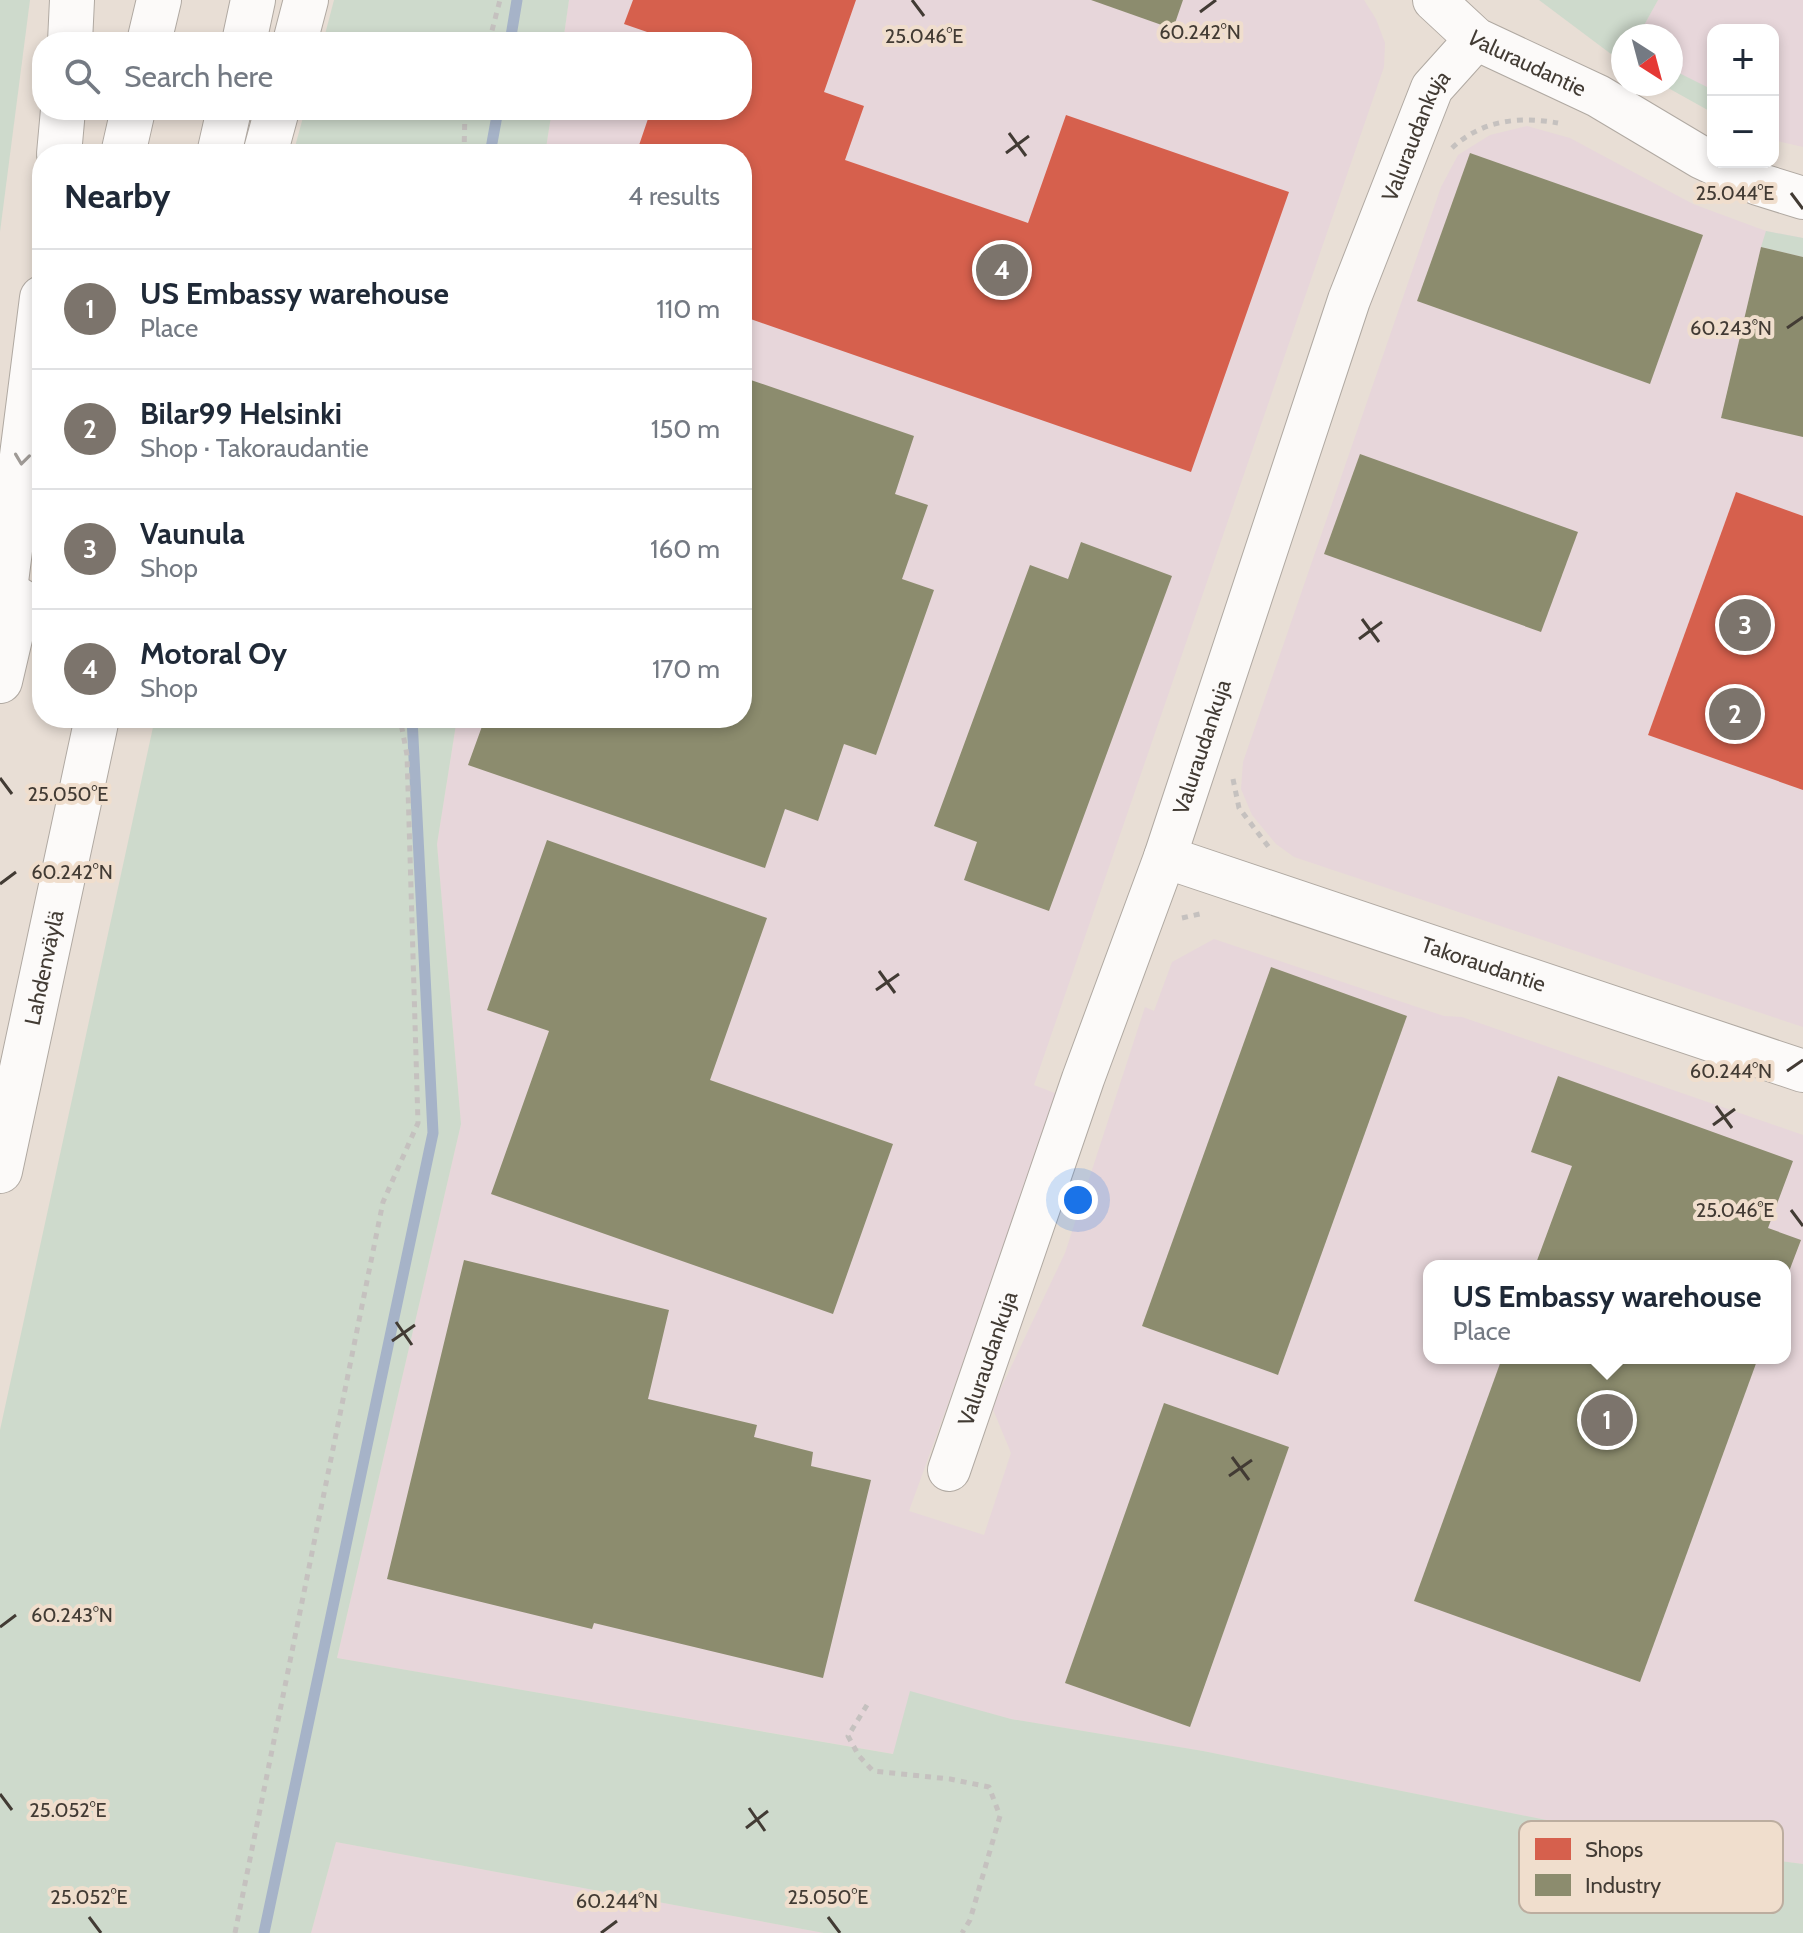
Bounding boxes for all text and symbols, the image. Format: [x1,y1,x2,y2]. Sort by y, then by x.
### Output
text: 60.242°N [1159,20,1241,44]
text: 25.046°E [885,24,963,48]
north arrow [1611,24,1683,96]
map controls [1707,24,1779,168]
button: + [1707,24,1779,96]
street label: Valuraudantie [1461,25,1590,103]
search box [32,32,752,120]
icon: search [60,54,104,98]
text: Search here [124,58,273,95]
street label: Valuraudankuja [1376,64,1456,205]
button: − [1707,96,1779,168]
text: Nearby [64,175,171,217]
text: 4 results [628,180,720,212]
text: 25.044°E [1696,181,1774,205]
pin: 4 [976,240,1028,300]
text: US Embassy warehouse [140,275,449,312]
text: 1 [85,293,95,325]
text: 110 m [656,293,720,325]
text: Place [140,312,198,344]
text: 60.243°N [1690,316,1772,340]
text: Bilar99 Helsinki [140,395,342,432]
text: 2 [83,413,97,445]
text: 150 m [651,413,720,445]
text: Shop · Takoraudantie [140,432,369,464]
one-way arrow [13,453,30,466]
text: Vaunula [140,515,245,552]
text: 3 [83,533,97,565]
text: 160 m [650,533,720,565]
text: Shop [140,552,198,584]
pin: 3 [1719,595,1771,655]
text: Motoral Oy [140,635,287,672]
text: 4 [82,653,98,685]
text: 170 m [652,653,720,685]
text: Shop [140,672,198,704]
street label: Valuraudankuja [1167,676,1237,818]
pin: 2 [1709,684,1761,744]
text: 25.050°E [28,782,108,806]
text: 60.242°N [31,860,113,884]
street label: Lahdenväylä [19,907,70,1028]
street label: Takoraudantie [1418,931,1549,998]
text: 60.244°N [1690,1059,1772,1083]
your location [1058,1180,1098,1220]
text: 25.046°E [1696,1198,1774,1222]
popup [1423,1260,1791,1364]
text: US Embassy warehouse [1453,1278,1761,1315]
street label: Valuraudankuja [952,1287,1023,1429]
text: Place [1453,1315,1511,1347]
pin: 1 [1581,1390,1633,1450]
text: 60.243°N [31,1603,113,1627]
text: 25.052°E [29,1798,107,1822]
legend [1519,1821,1783,1913]
text: Shops [1585,1836,1643,1863]
text: Industry [1585,1872,1661,1899]
text: 25.052°E [50,1885,128,1909]
text: 25.050°E [788,1885,868,1909]
text: 60.244°N [576,1889,658,1913]

